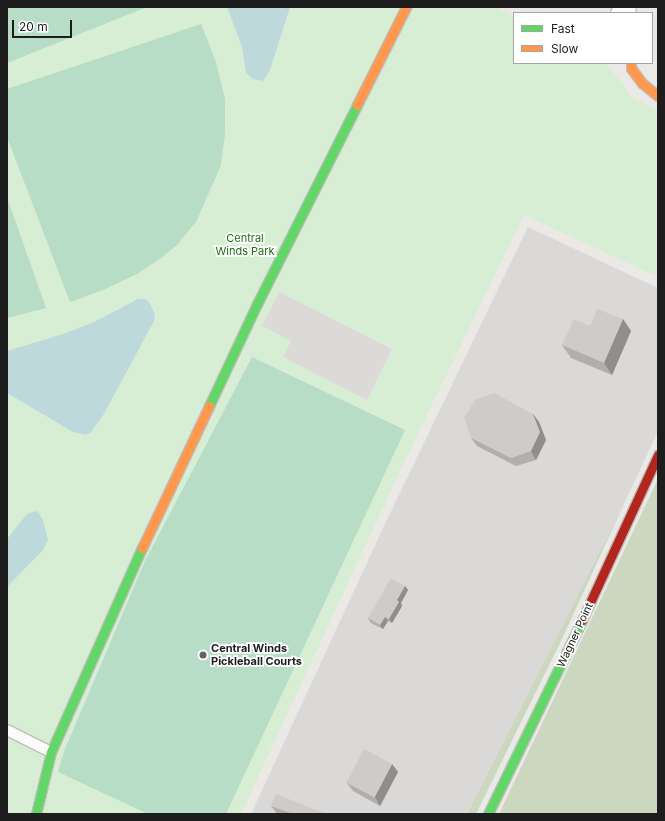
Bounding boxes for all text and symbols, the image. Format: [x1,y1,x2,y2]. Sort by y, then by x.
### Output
scale bar [14,12,74,38]
legend [513,12,653,64]
text: 20 m [19,19,48,34]
text: Fast [551,21,575,36]
text: Slow [551,41,578,56]
park label: Central Winds Park [215,232,275,258]
street label: Wagner Point [554,601,596,669]
place label: Central Winds Pickleball Courts [211,642,302,668]
marker: Central Winds Pickleball Courts [198,650,208,660]

